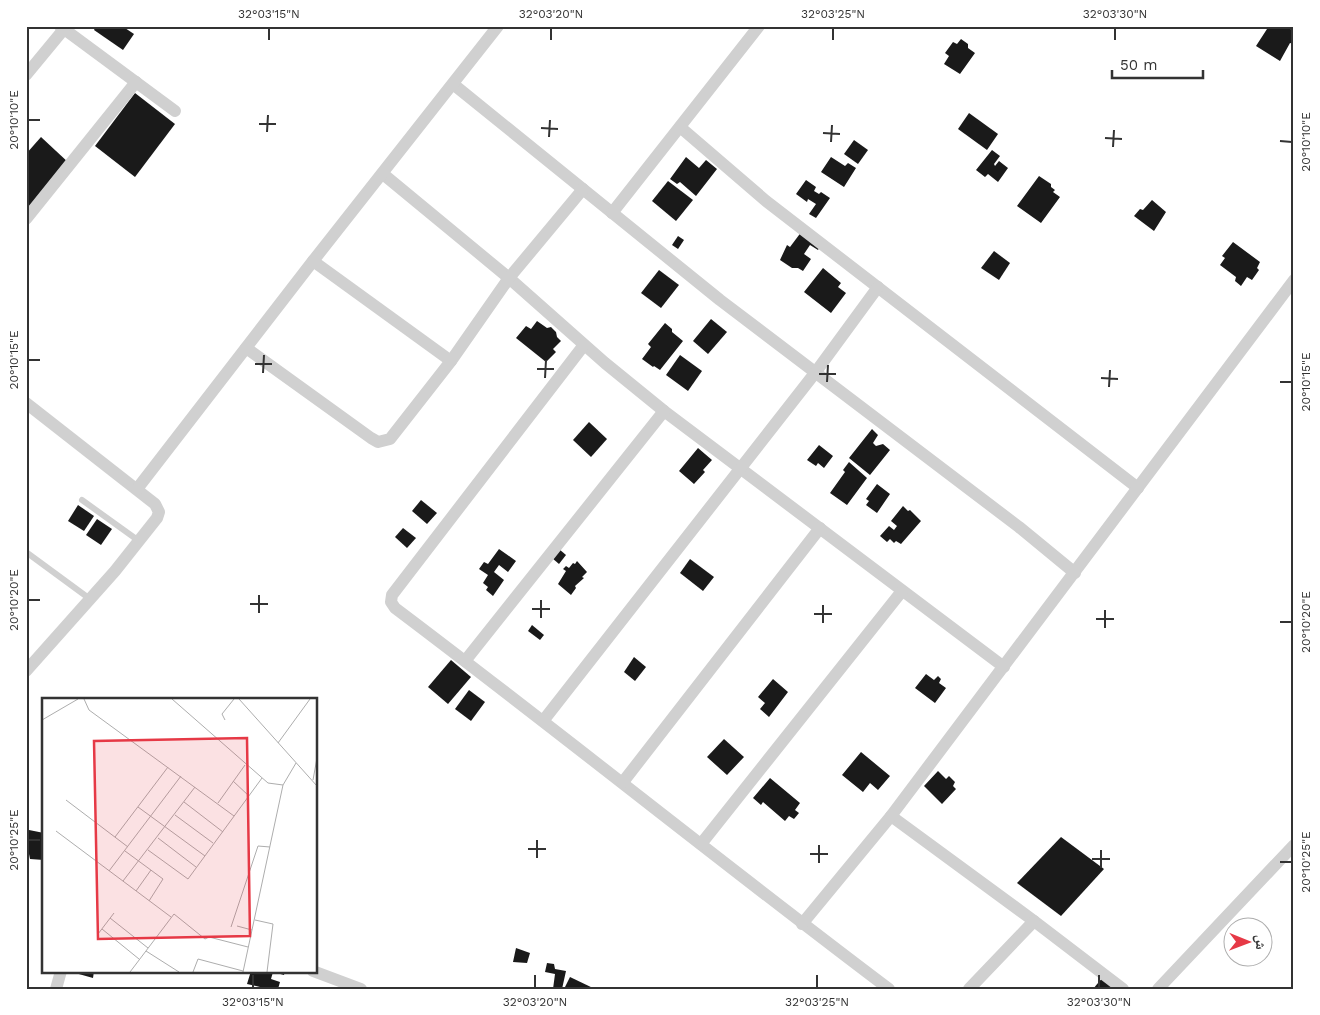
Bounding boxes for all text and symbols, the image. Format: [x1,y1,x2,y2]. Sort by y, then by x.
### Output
text: 32°03'15"N [238,7,300,21]
text: 32°03'20"N [519,7,583,21]
text: 32°03'25"N [801,7,865,21]
text: 32°03'30"N [1083,7,1147,21]
scale bar [1112,48,1204,80]
text: 50 m [1120,56,1157,74]
text: 20°10'10"E [7,90,21,150]
text: 20°10'10"E [1299,112,1313,172]
text: 20°10'15"E [7,330,21,390]
text: 20°10'15"E [1299,352,1313,412]
text: 20°10'20"E [7,569,21,631]
text: 20°10'20"E [1299,591,1313,653]
inset map [42,698,318,972]
text: 20°10'25"E [7,809,21,871]
text: 20°10'25"E [1299,831,1313,893]
north arrow [1222,918,1272,968]
text: ش [1252,935,1269,950]
text: 32°03'15"N [222,995,284,1009]
text: 32°03'20"N [503,995,567,1009]
text: 32°03'25"N [785,995,849,1009]
text: 32°03'30"N [1067,995,1131,1009]

